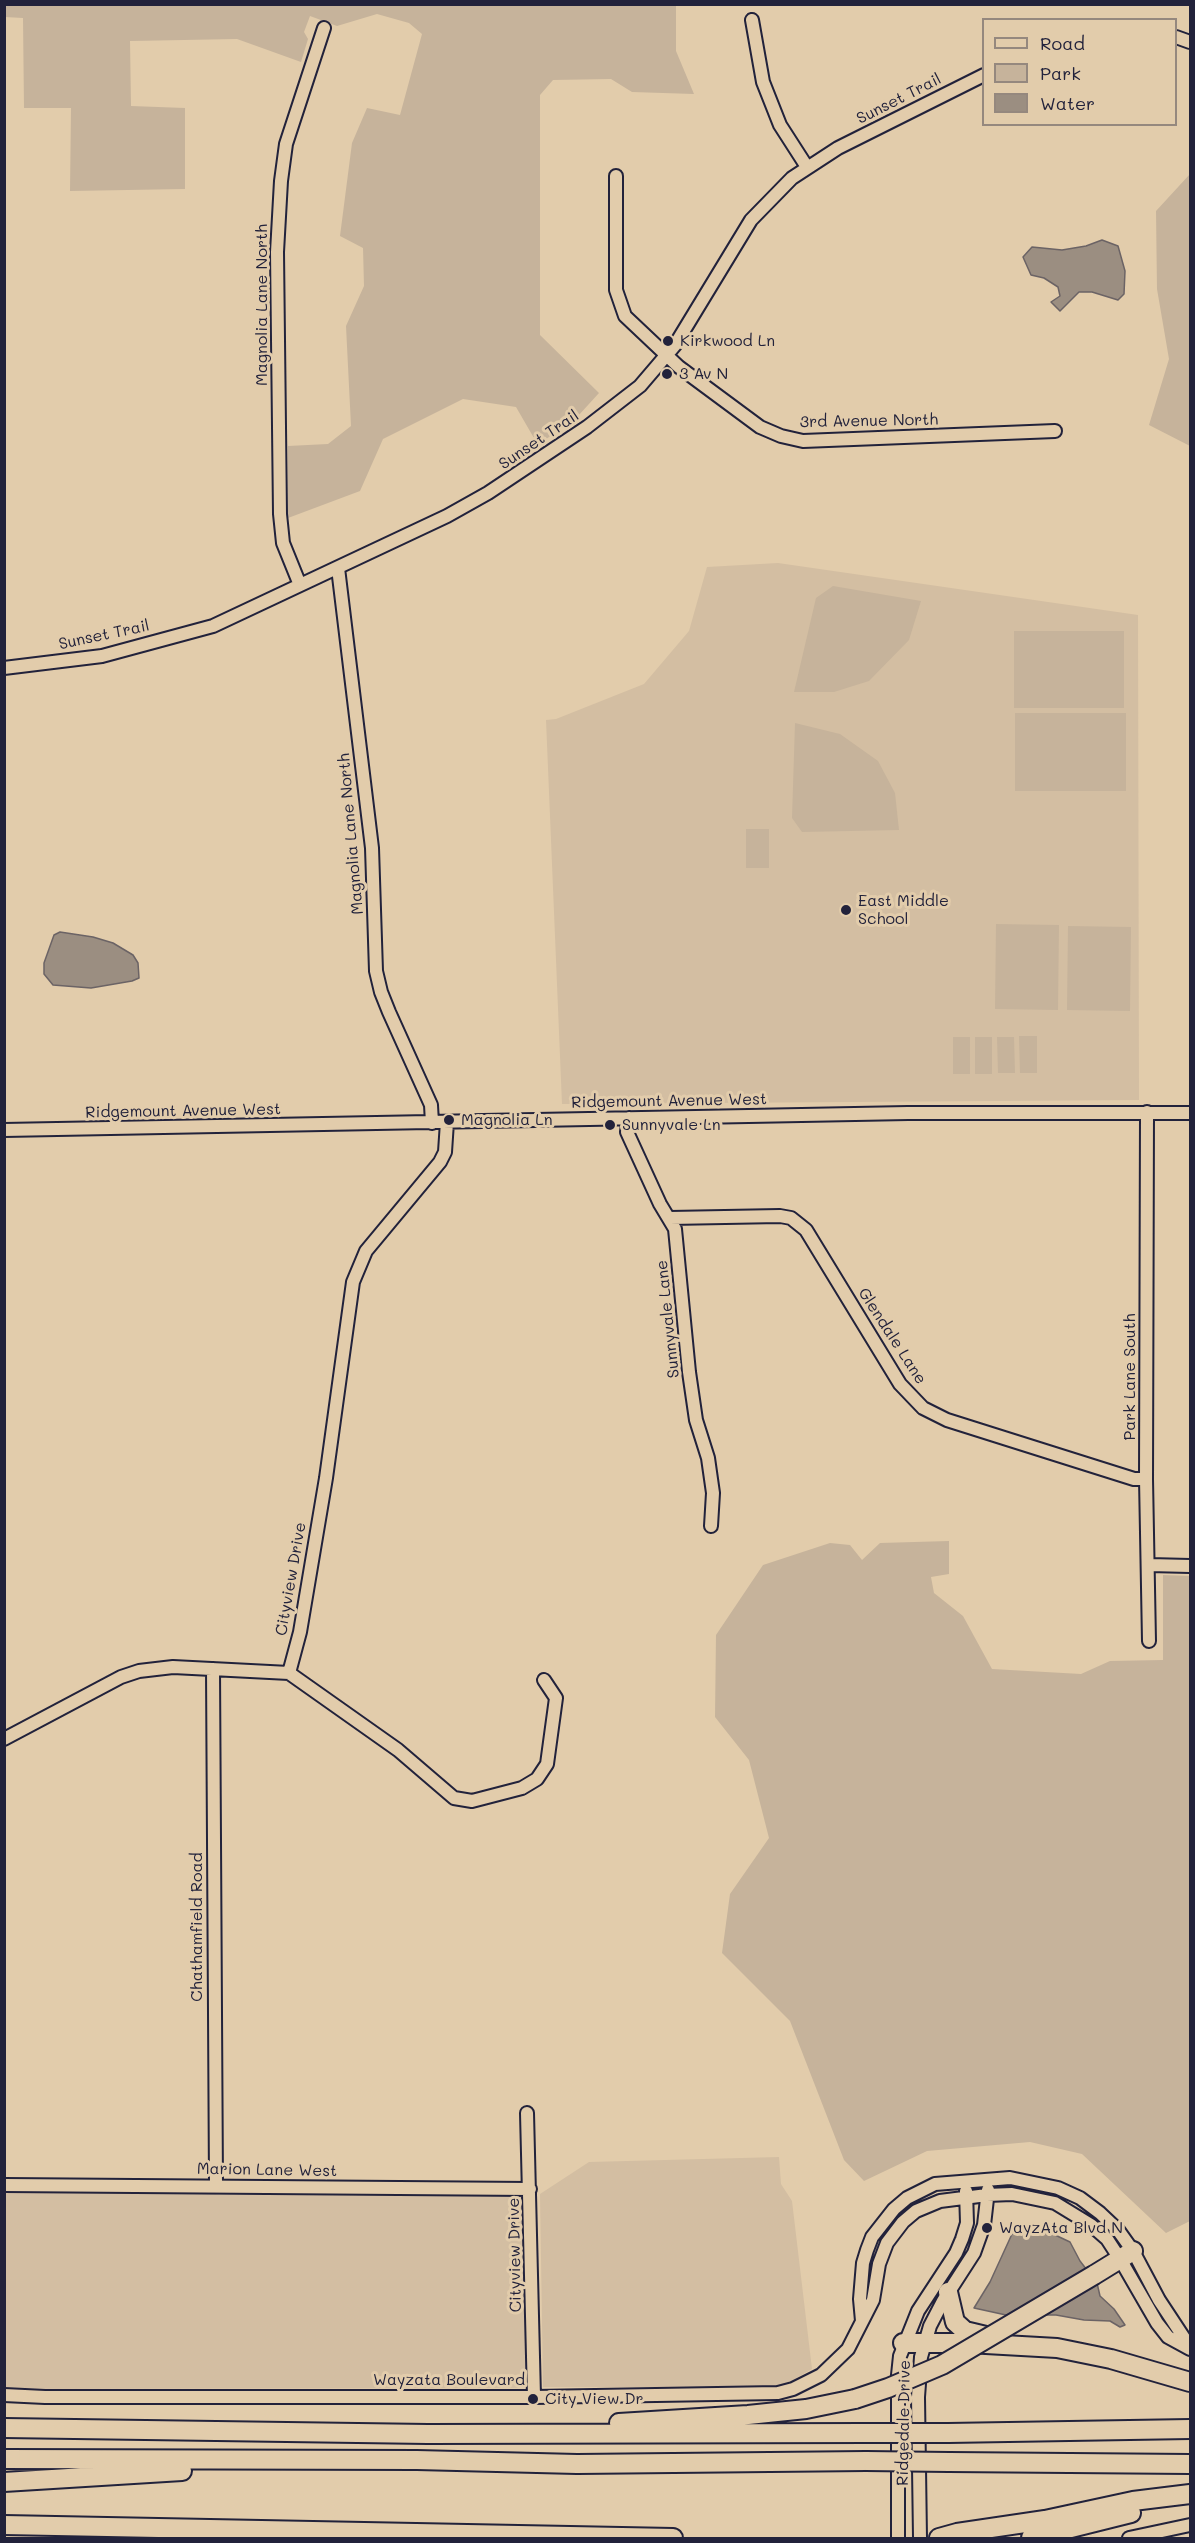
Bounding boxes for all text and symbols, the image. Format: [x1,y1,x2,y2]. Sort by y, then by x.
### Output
legend [982,18,1177,126]
text: Road [1040,31,1085,55]
text: Park [1040,61,1081,85]
street label: Sunset Trail [854,69,944,129]
text: Water [1040,91,1095,115]
street label: Magnolia Lane North [252,224,272,386]
place label: Kirkwood Ln [680,331,775,351]
marker: Kirkwood Ln [661,334,675,348]
place label: 3 Av N [679,364,728,384]
marker: 3 Av N [660,367,674,381]
street label: Sunset Trail [495,406,583,474]
street label: 3rd Avenue North [800,410,938,432]
street label: Sunset Trail [57,616,151,654]
street label: Magnolia Lane North [334,752,368,916]
place label: East Middle School [858,891,949,929]
marker: East Middle School [839,903,853,917]
street label: Ridgemount Avenue West [571,1090,767,1112]
street label: Ridgemount Avenue West [85,1100,281,1122]
place label: Magnolia Ln [461,1110,553,1130]
marker: Magnolia Ln [442,1113,456,1127]
place label: Sunnyvale Ln [622,1115,721,1135]
marker: Sunnyvale Ln [603,1118,617,1132]
street label: Sunnyvale Lane [652,1259,684,1379]
street label: Glendale Lane [854,1284,930,1388]
street label: Park Lane South [1120,1314,1140,1440]
street label: Cityview Drive [272,1521,310,1637]
street label: Chathamfield Road [187,1852,207,2002]
street label: Marion Lane West [197,2159,337,2181]
street label: Cityview Drive [504,2197,526,2313]
place label: WayzAta Blvd N [999,2218,1123,2238]
marker: WayzAta Blvd N [980,2221,994,2235]
street label: Ridgedale Drive [893,2360,915,2486]
street label: Wayzata Boulevard [373,2370,525,2390]
place label: City View Dr [545,2389,643,2409]
marker: City View Dr [526,2392,540,2406]

